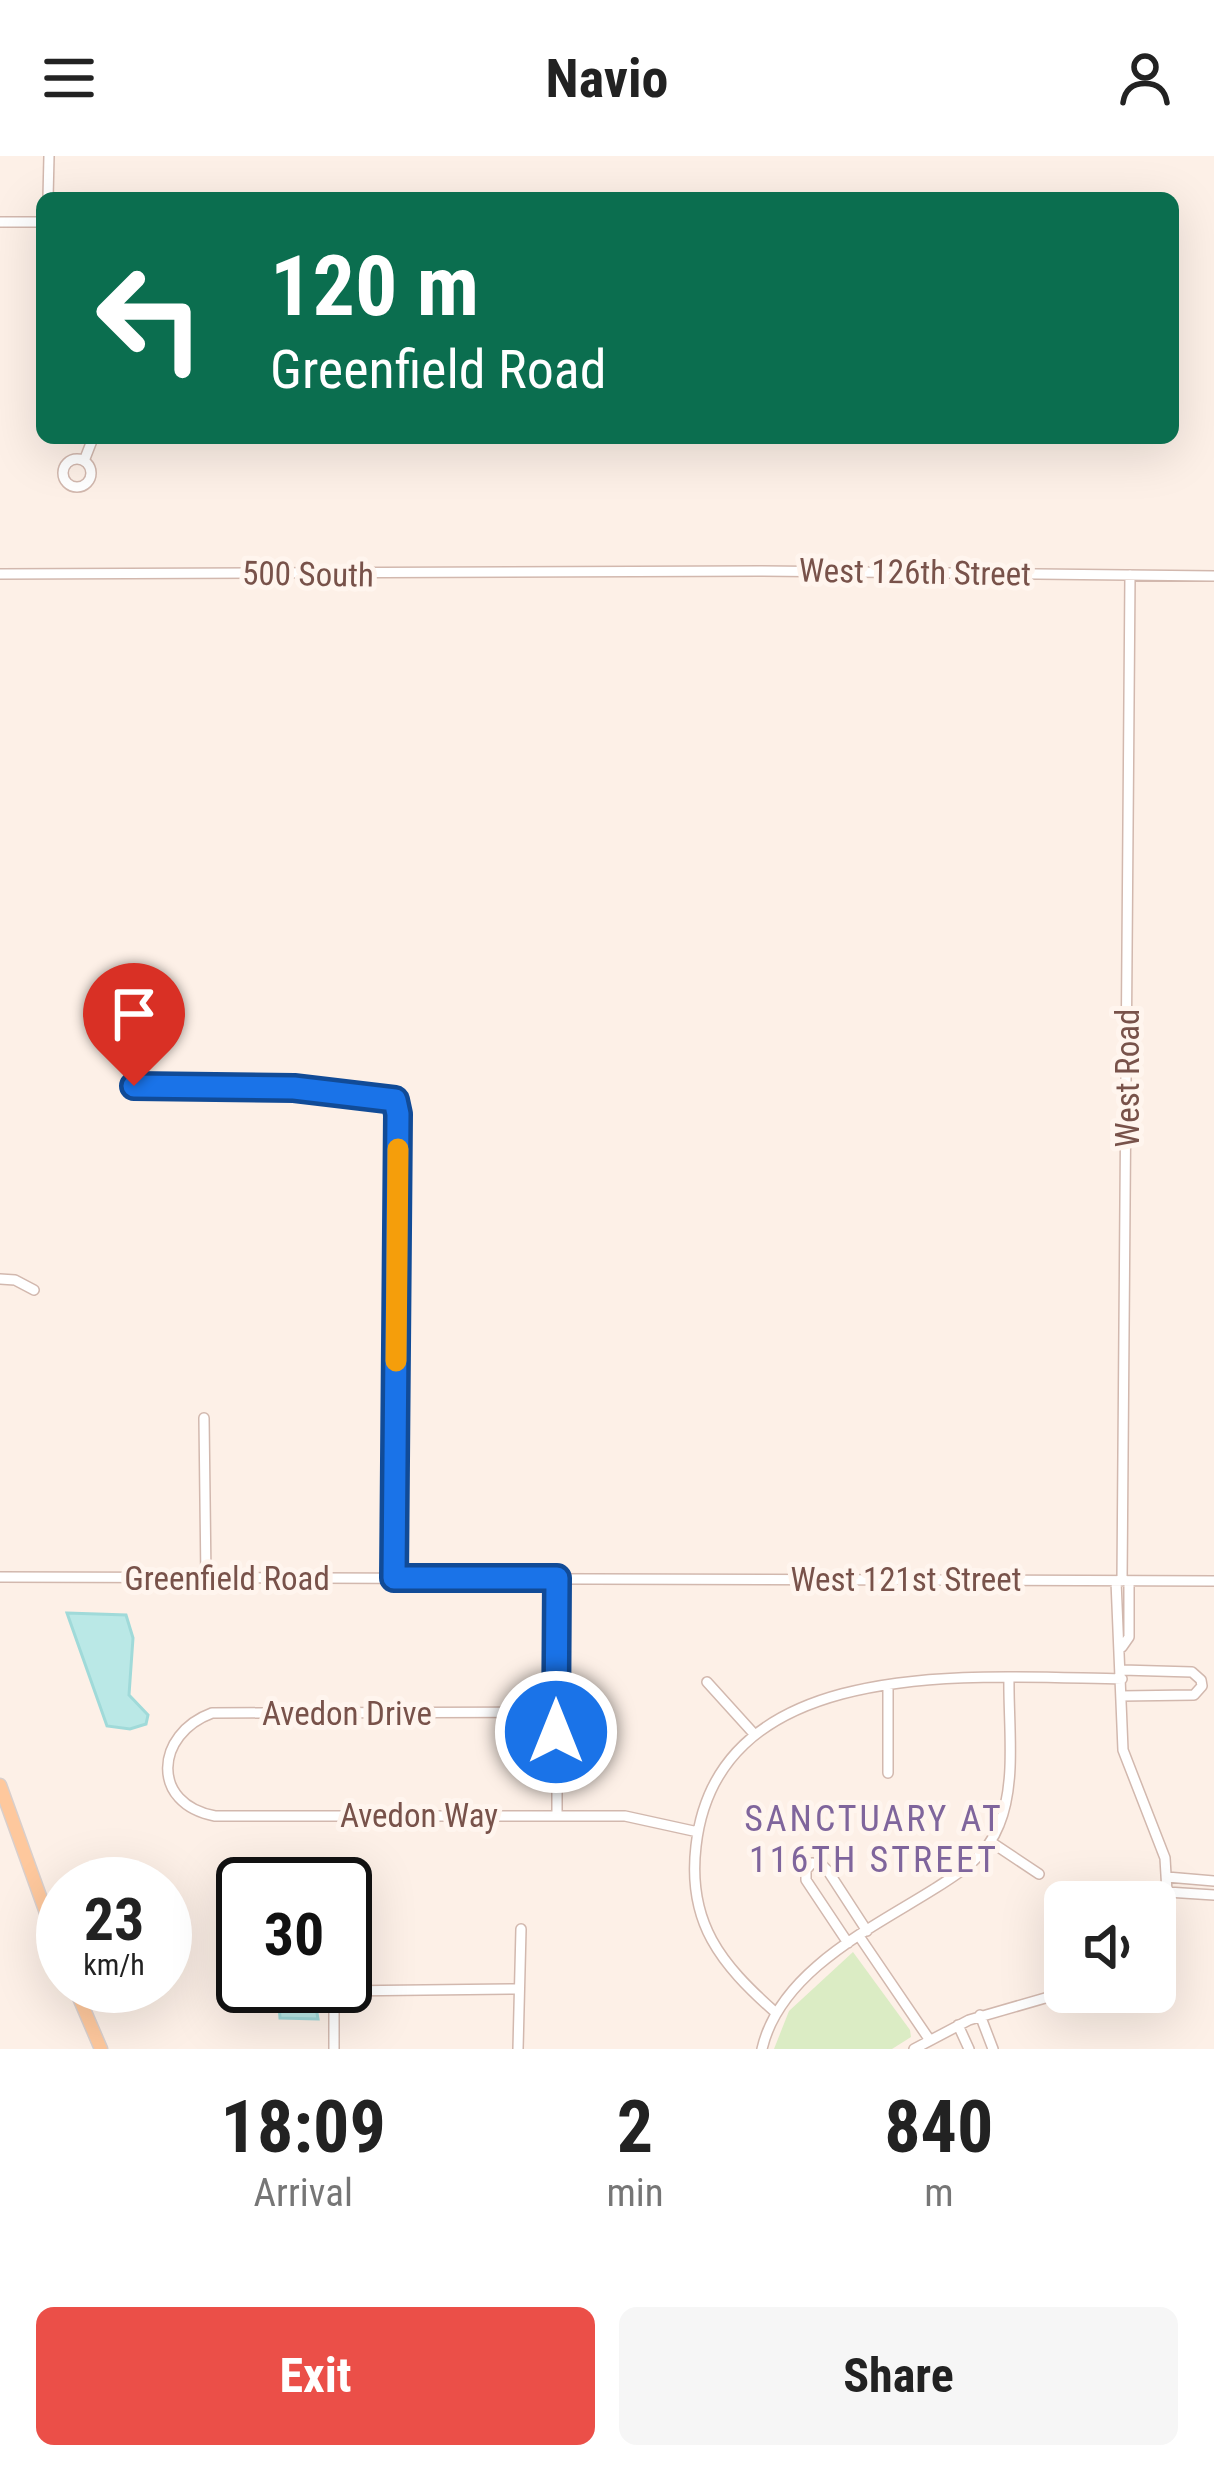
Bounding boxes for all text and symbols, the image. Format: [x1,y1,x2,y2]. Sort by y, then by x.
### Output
icon: menu [36,45,102,111]
icon: person [1112,45,1178,111]
text: Navio [546,47,668,110]
text: 120 m [270,237,479,336]
icon: left [72,240,228,396]
text: Greenfield Road [270,338,606,401]
street label: West 126th Street [799,550,1031,594]
street label: 500 South [242,553,374,595]
pin [83,963,185,1086]
icon: arrive [101,981,167,1047]
street label: West Road [1108,1009,1147,1147]
street label: Greenfield Road [124,1559,330,1598]
street label: West 121st Street [790,1560,1022,1599]
position arrow [493,1669,619,1795]
street label: Avedon Drive [262,1694,432,1733]
street label: Avedon Way [340,1796,498,1835]
district label: SANCTUARY AT 116TH STREET [744,1798,1004,1881]
speed limit sign: 30 [216,1857,372,2013]
map controls [1044,1881,1176,2013]
button: sound [1044,1881,1176,2013]
text: 23 [84,1884,144,1955]
text: km/h [83,1947,145,1982]
text: 18:09 [221,2085,386,2170]
text: 2 [617,2085,653,2170]
text: 840 [884,2085,993,2170]
text: Arrival [254,2170,353,2216]
text: min [606,2170,664,2216]
text: m [924,2170,954,2216]
button: Exit [36,2307,595,2445]
button: Share [619,2307,1178,2445]

